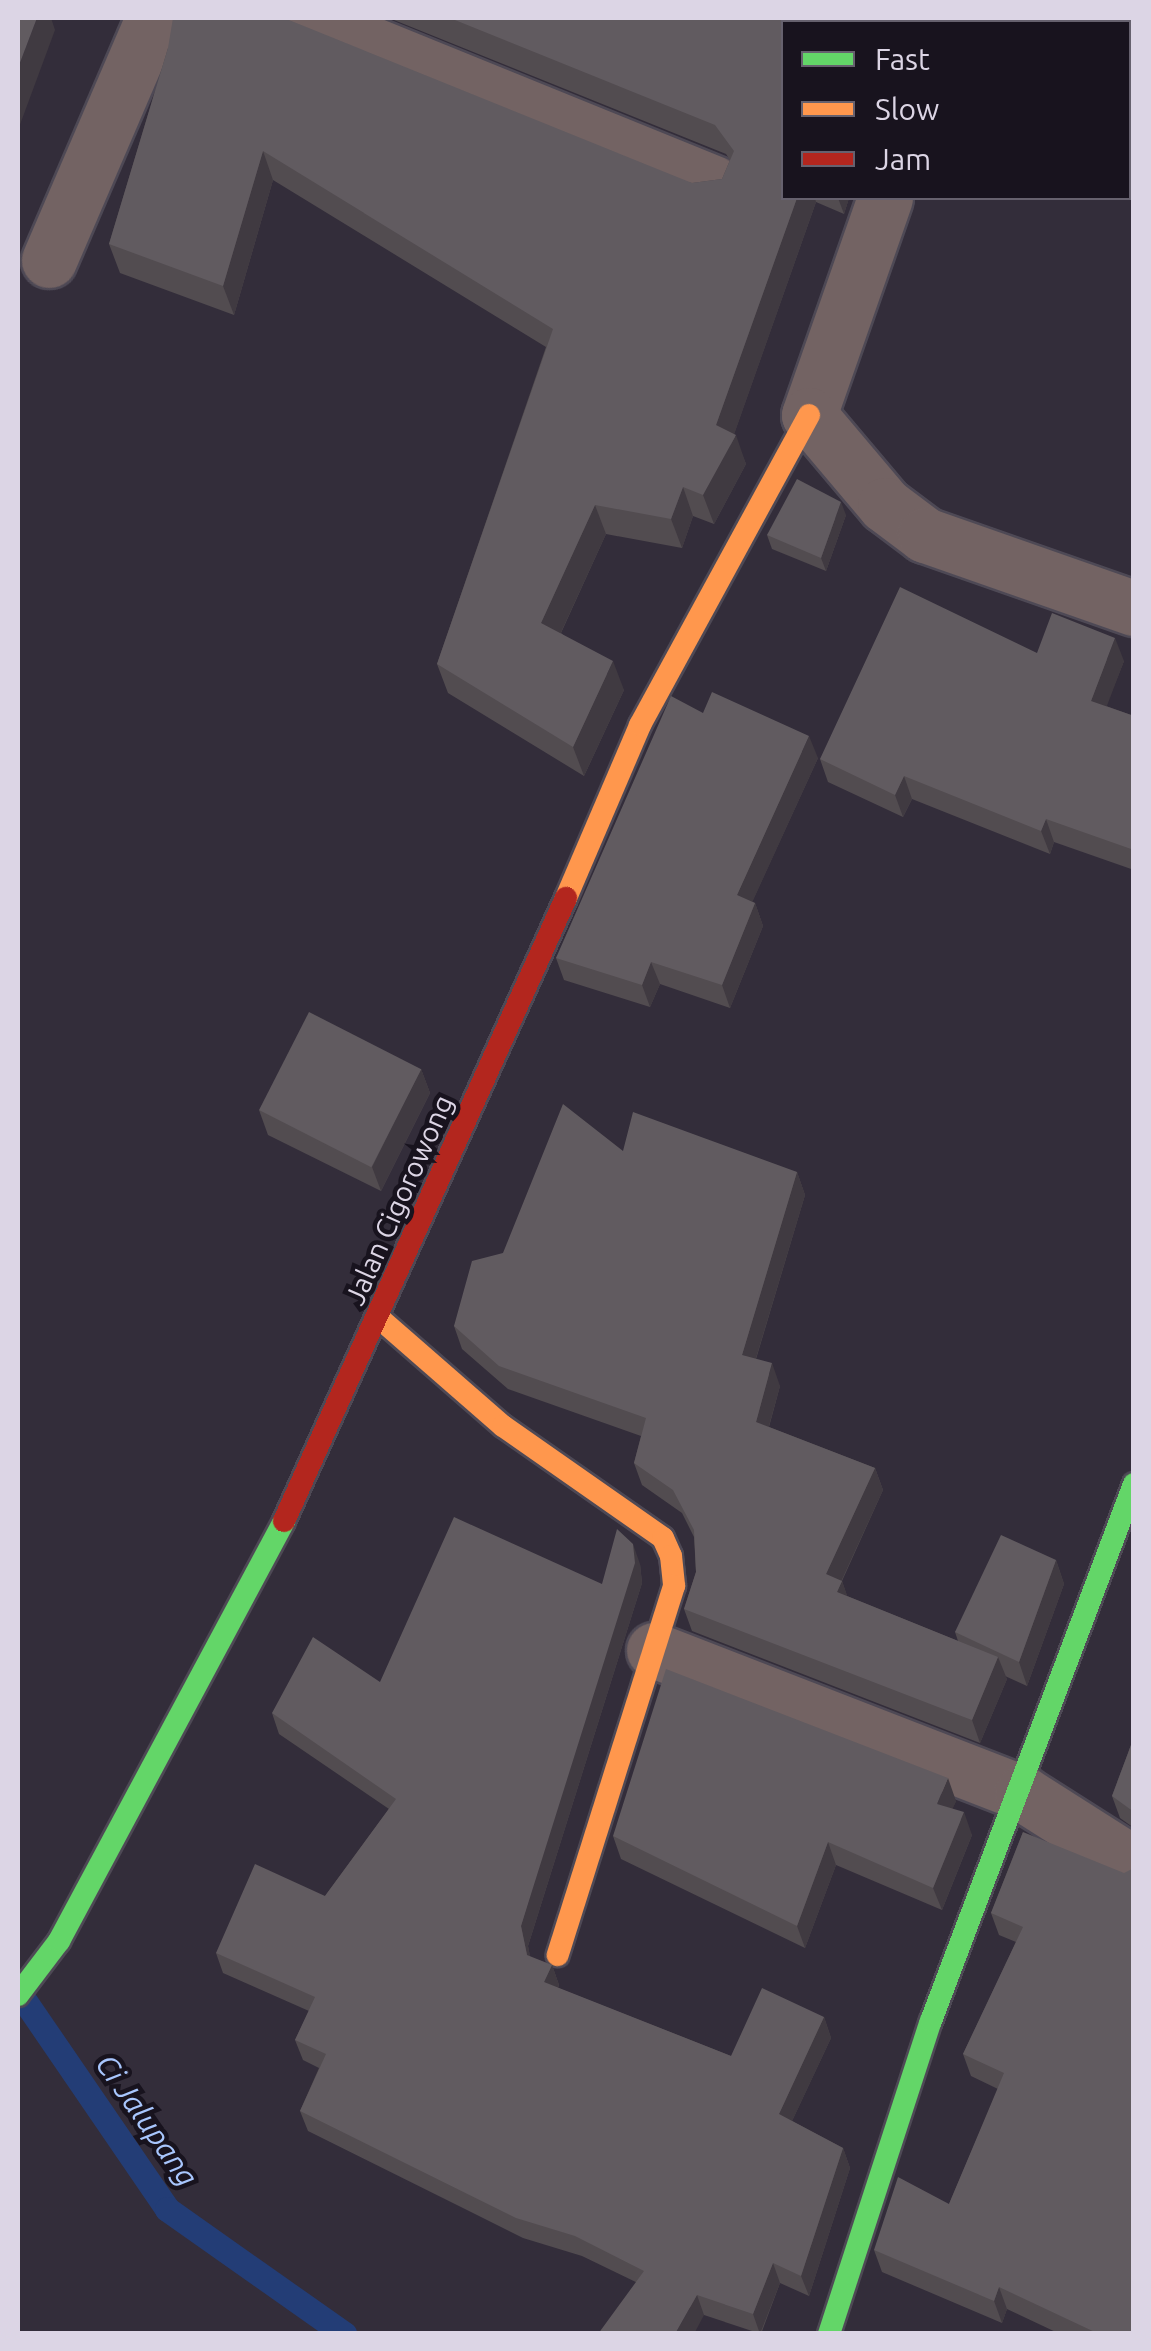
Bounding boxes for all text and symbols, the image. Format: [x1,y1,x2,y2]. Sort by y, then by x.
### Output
legend [781,20,1131,200]
text: Fast [875,42,930,76]
text: Slow [875,92,939,126]
text: Jam [875,142,931,176]
street label: Jalan Cigorowong [338,1090,460,1310]
water label: Ci Jalupang [88,2047,206,2193]

